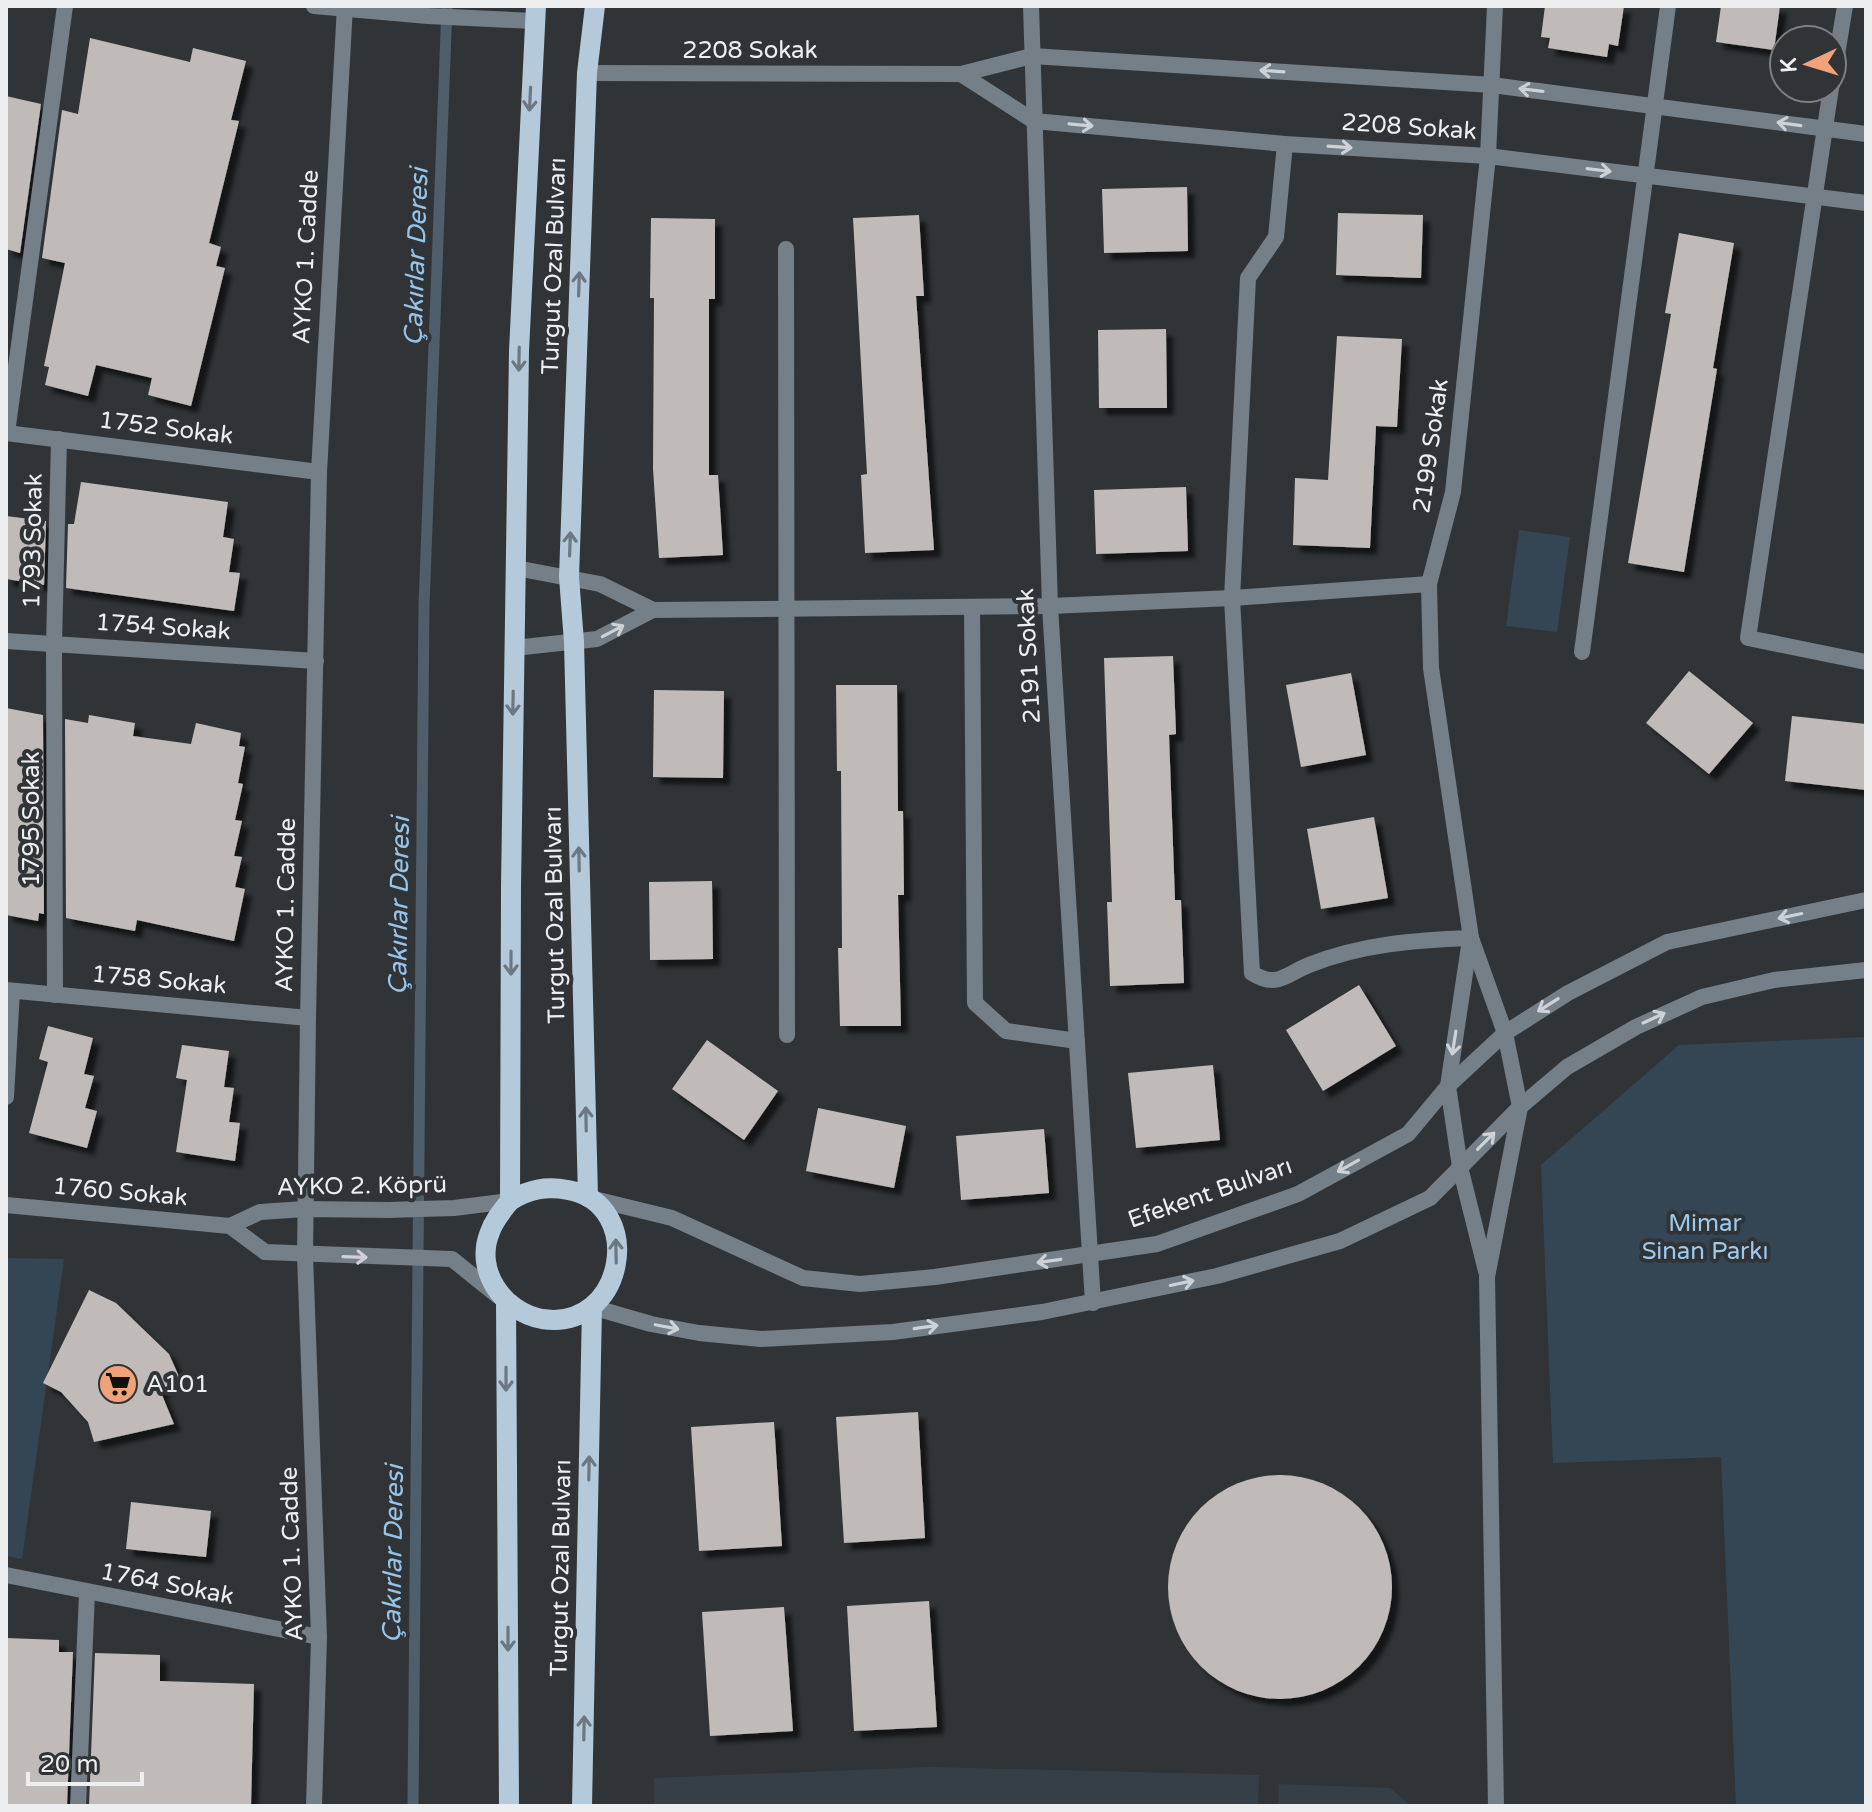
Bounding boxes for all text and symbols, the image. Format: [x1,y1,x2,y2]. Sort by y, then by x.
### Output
north arrow [1768,24,1848,104]
street label: 2208 Sokak [682,36,818,65]
text: K [1776,57,1803,74]
one-way arrow [1259,63,1286,78]
one-way arrow [1518,82,1545,97]
one-way arrow [523,85,538,112]
street label: 2208 Sokak [1340,108,1478,146]
one-way arrow [1777,116,1802,131]
one-way arrow [1067,118,1094,133]
one-way arrow [1326,140,1353,155]
street label: Turgut Ozal Bulvarı [536,157,572,375]
one-way arrow [1585,163,1612,178]
water label: Çakırlar Deresi [397,164,435,347]
street label: AYKO 1. Cadde [287,169,325,345]
one-way arrow [572,271,587,298]
one-way arrow [512,345,527,372]
street label: 2199 Sokak [1407,377,1455,515]
street label: 1752 Sokak [97,405,235,451]
street label: 1793 Sokak [17,473,49,609]
one-way arrow [563,531,578,558]
street label: 2191 Sokak [1011,588,1047,724]
street label: 1754 Sokak [94,608,232,646]
one-way arrow [601,622,624,638]
one-way arrow [506,689,521,716]
street label: 1795 Sokak [17,751,46,887]
street label: Turgut Ozal Bulvarı [539,806,571,1024]
water label: Çakırlar Deresi [382,813,416,995]
street label: AYKO 1. Cadde [270,818,302,992]
one-way arrow [571,846,587,873]
one-way arrow [1777,909,1803,924]
one-way arrow [503,949,518,976]
street label: 1758 Sokak [90,960,228,1000]
one-way arrow [1537,998,1560,1014]
one-way arrow [1642,1010,1666,1025]
one-way arrow [1446,1030,1461,1055]
one-way arrow [578,1106,593,1133]
one-way arrow [1477,1131,1496,1151]
street label: Efekent Bulvarı [1124,1151,1296,1235]
one-way arrow [1336,1159,1360,1175]
street label: AYKO 2. Köprü [277,1170,447,1202]
street label: 1760 Sokak [51,1172,189,1212]
park label: Mimar Sinan Parkı [1642,1209,1768,1266]
one-way arrow [608,1238,624,1265]
one-way arrow [341,1249,368,1264]
one-way arrow [1037,1254,1062,1269]
one-way arrow [1168,1275,1194,1290]
one-way arrow [654,1320,679,1335]
one-way arrow [912,1320,939,1335]
supermarket icon: A101 [97,1363,139,1405]
one-way arrow [498,1365,514,1392]
place label: A101 [146,1370,209,1399]
one-way arrow [581,1455,596,1482]
street label: Turgut Ozal Bulvarı [545,1459,577,1677]
water label: Çakırlar Deresi [376,1461,410,1643]
street label: AYKO 1. Cadde [274,1466,310,1642]
street label: 1764 Sokak [98,1557,236,1611]
one-way arrow [500,1625,516,1652]
one-way arrow [576,1715,591,1742]
scale bar [28,1736,142,1786]
text: 20 m [40,1750,98,1779]

